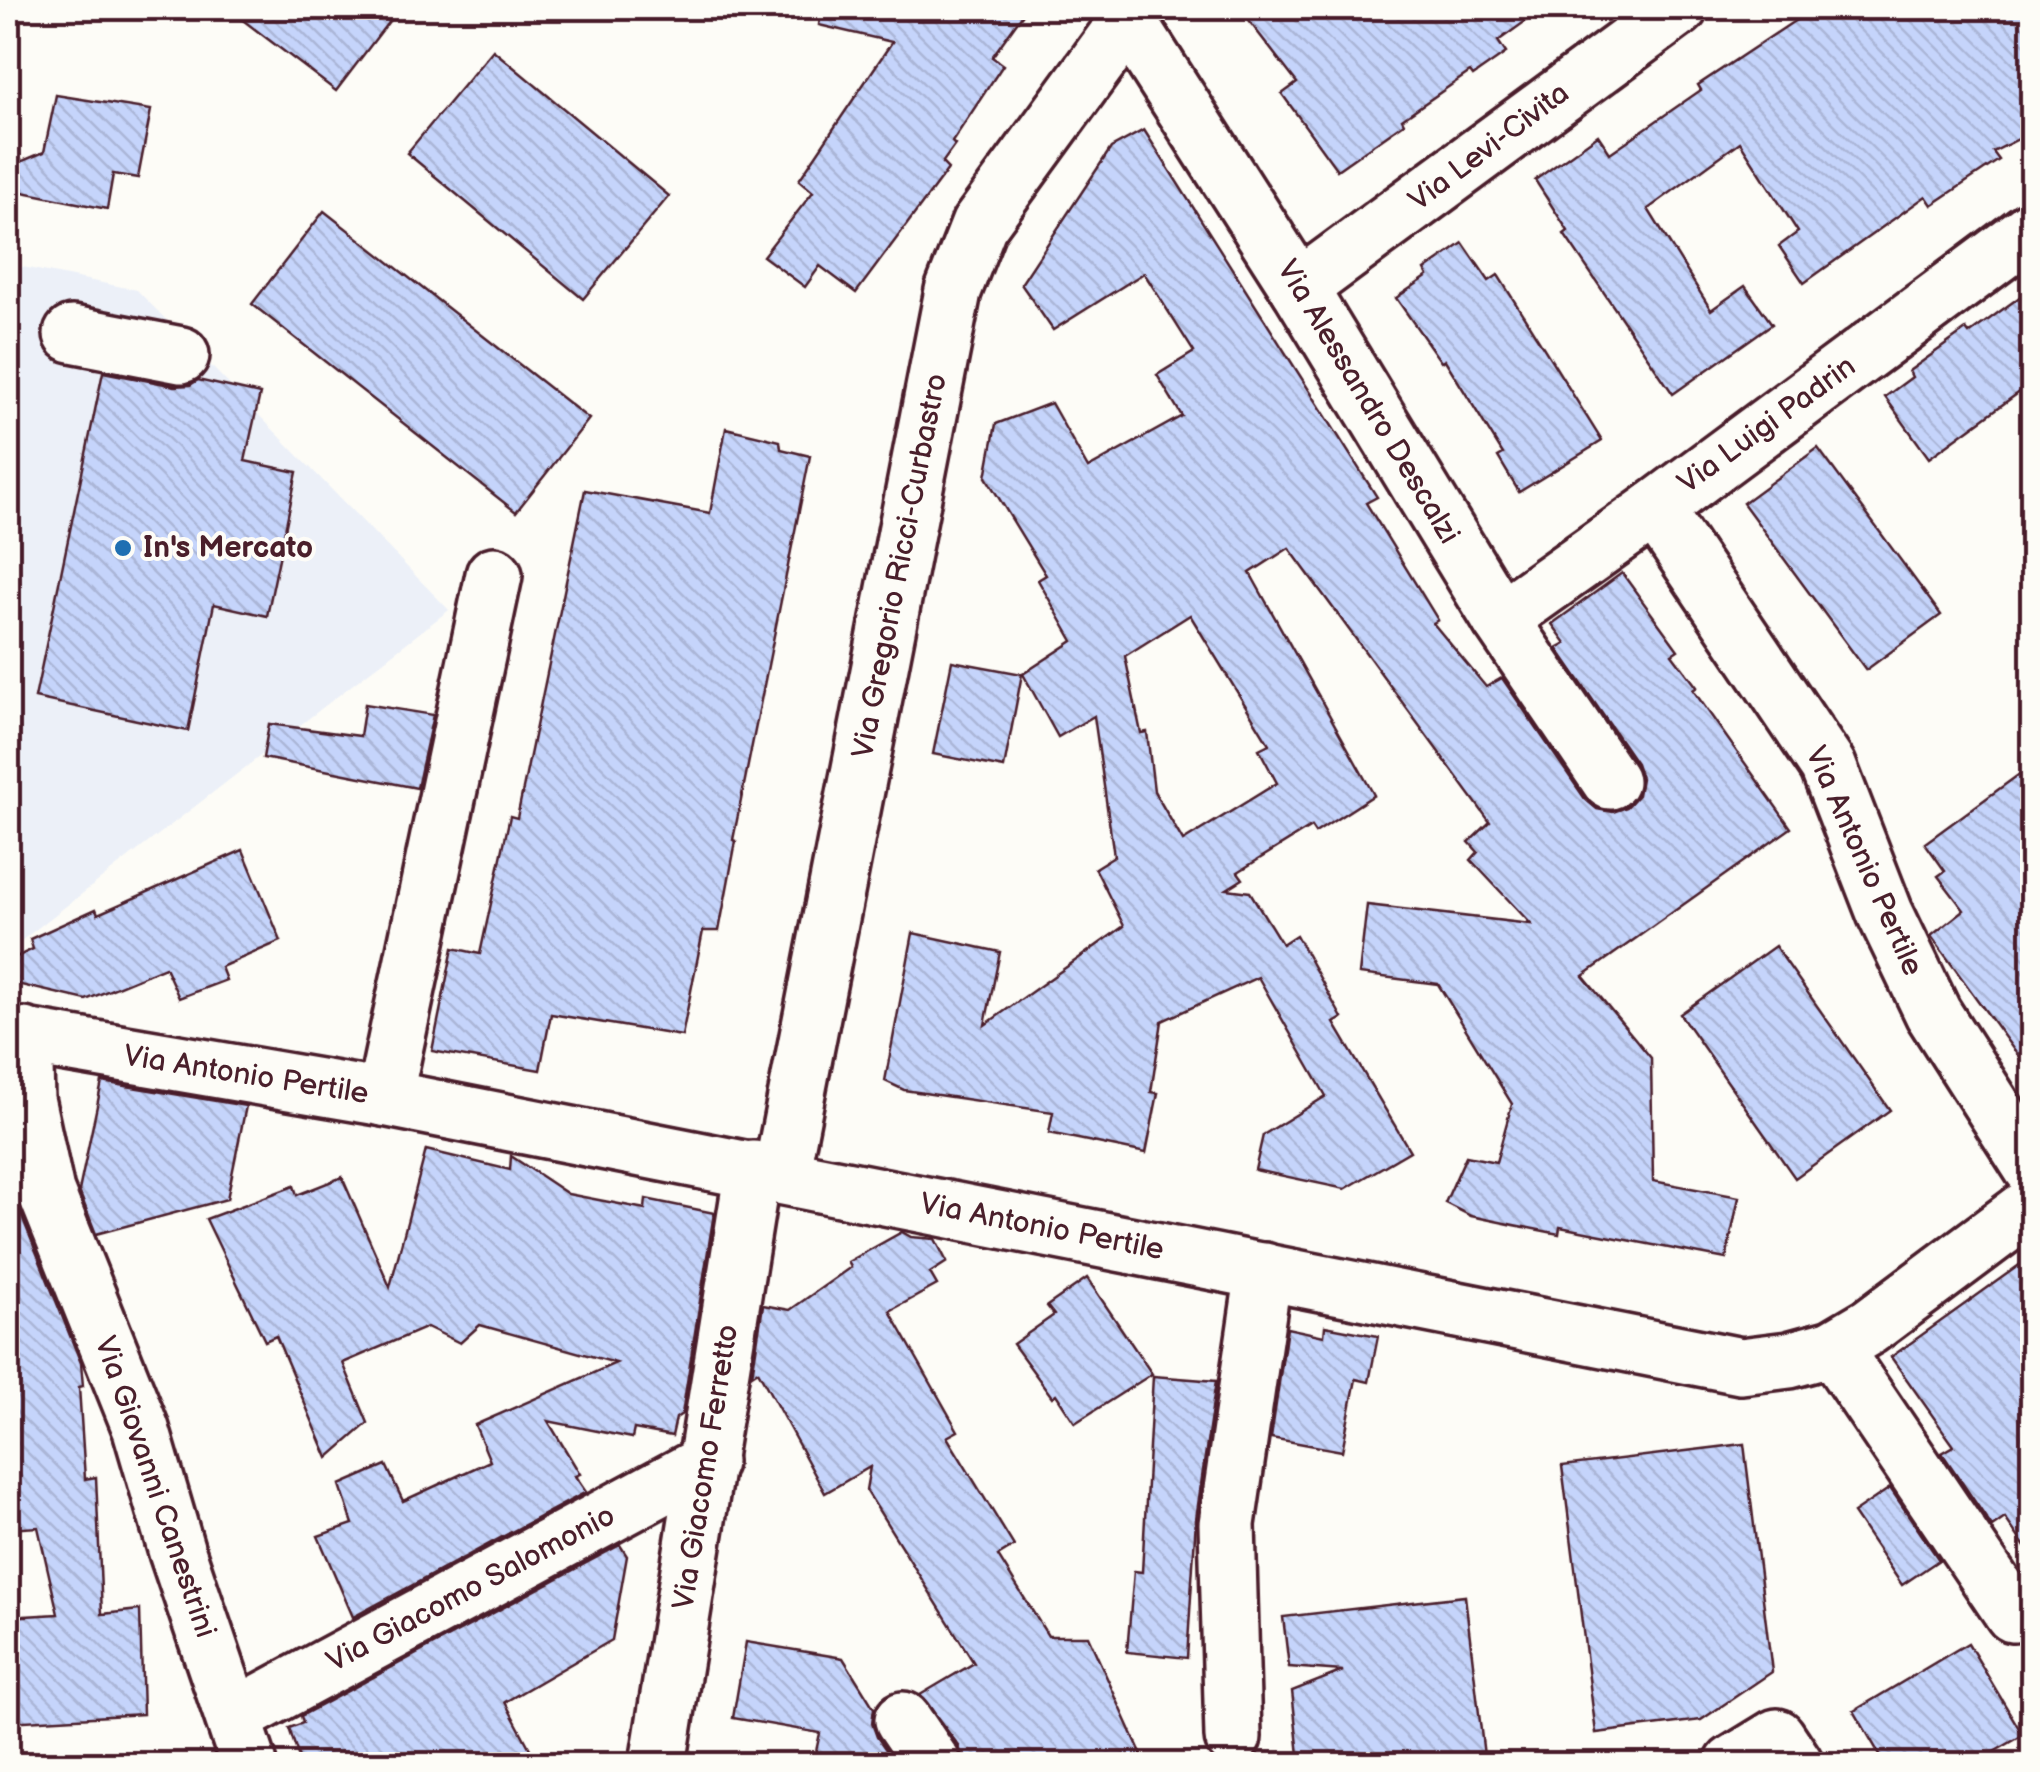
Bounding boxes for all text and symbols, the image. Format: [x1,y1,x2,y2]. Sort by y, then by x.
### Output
street label: Via Levi-Civita [1402,75,1576,219]
street label: Via Alessandro Descalzi [1269,254,1467,550]
street label: Via Luigi Padrin [1671,349,1863,501]
street label: Via Gregorio Ricci-Curbastro [845,371,955,761]
place label: In's Mercato [143,530,313,566]
marker: In's Mercato [112,537,134,559]
street label: Via Antonio Pertile [1797,741,1931,981]
street label: Via Antonio Pertile [121,1038,371,1112]
street label: Via Antonio Pertile [917,1186,1167,1268]
street label: Via Giacomo Ferretto [666,1322,746,1612]
street label: Via Giovanni Canestrini [87,1332,223,1642]
street label: Via Giacomo Salomonio [321,1498,621,1680]

